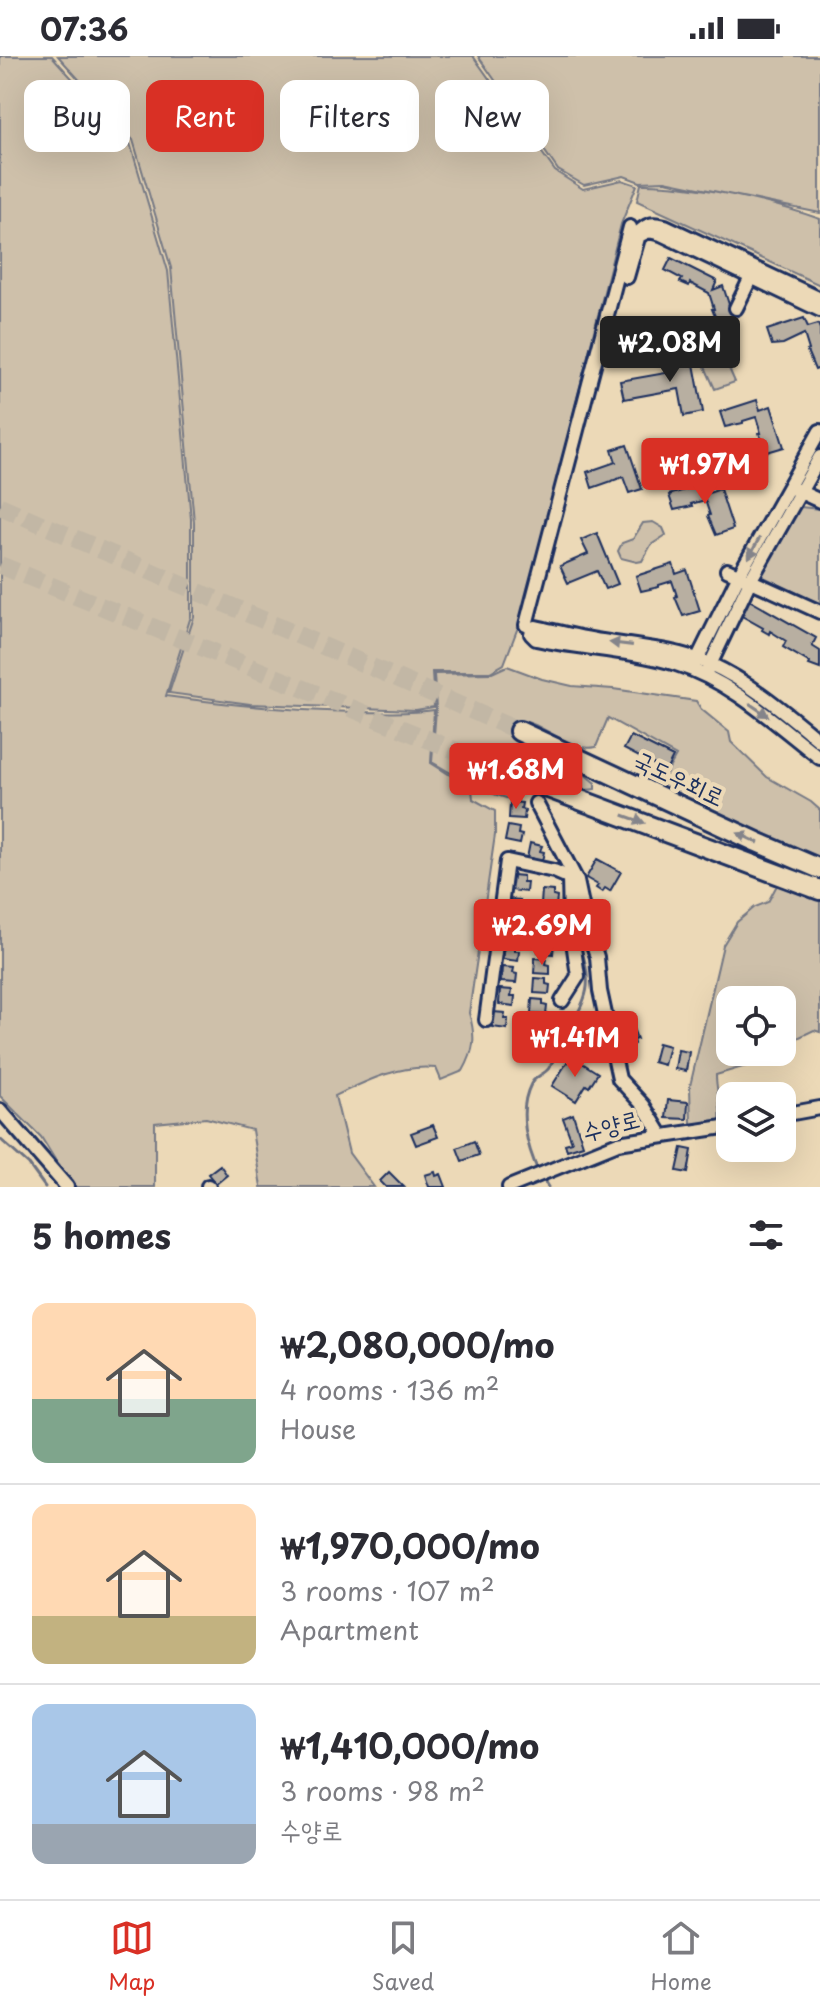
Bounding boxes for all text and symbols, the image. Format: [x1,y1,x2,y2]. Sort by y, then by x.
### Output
text: 07:36 [40,6,128,51]
chip: Buy [24,80,130,152]
chip: Rent [146,80,264,152]
chip: Filters [280,80,419,152]
chip: New [435,80,549,152]
pin: ₩2.08M [605,316,735,384]
text: ₩2.08M [618,322,722,361]
pin: ₩1.97M [640,438,770,506]
text: ₩1.97M [659,444,751,483]
one-way arrow [747,536,760,559]
one-way arrow [608,637,633,650]
one-way arrow [748,702,769,717]
street label: 국도우회로 [628,740,731,814]
pin: ₩1.68M [451,743,581,811]
text: ₩1.68M [467,749,565,788]
one-way arrow [622,813,646,826]
one-way arrow [737,831,760,845]
pin: ₩2.69M [477,899,607,967]
text: ₩2.69M [492,905,592,944]
map controls [716,986,796,1162]
button: locate [716,986,796,1066]
pin: ₩1.41M [510,1011,640,1079]
text: ₩1.41M [530,1017,620,1056]
button: layers [716,1082,796,1162]
street label: 수양로 [578,1099,643,1149]
text: 5 homes [32,1209,171,1261]
icon: filters [744,1213,788,1257]
text: ₩2,080,000/mo [280,1318,555,1370]
icon: home [96,1335,192,1431]
text: 4 rooms · 136 m² [280,1370,500,1409]
text: House [280,1409,356,1448]
text: ₩1,970,000/mo [280,1519,540,1571]
icon: home [96,1536,192,1632]
text: 3 rooms · 107 m² [280,1571,495,1610]
text: Apartment [280,1610,419,1649]
text: ₩1,410,000/mo [280,1719,539,1771]
icon: home [96,1736,192,1832]
text: 3 rooms · 98 m² [280,1771,485,1810]
text: 수양로 [280,1810,343,1849]
tab: Map [108,1916,155,1997]
tab: Saved [372,1916,434,1997]
tab: Home [651,1916,712,1997]

